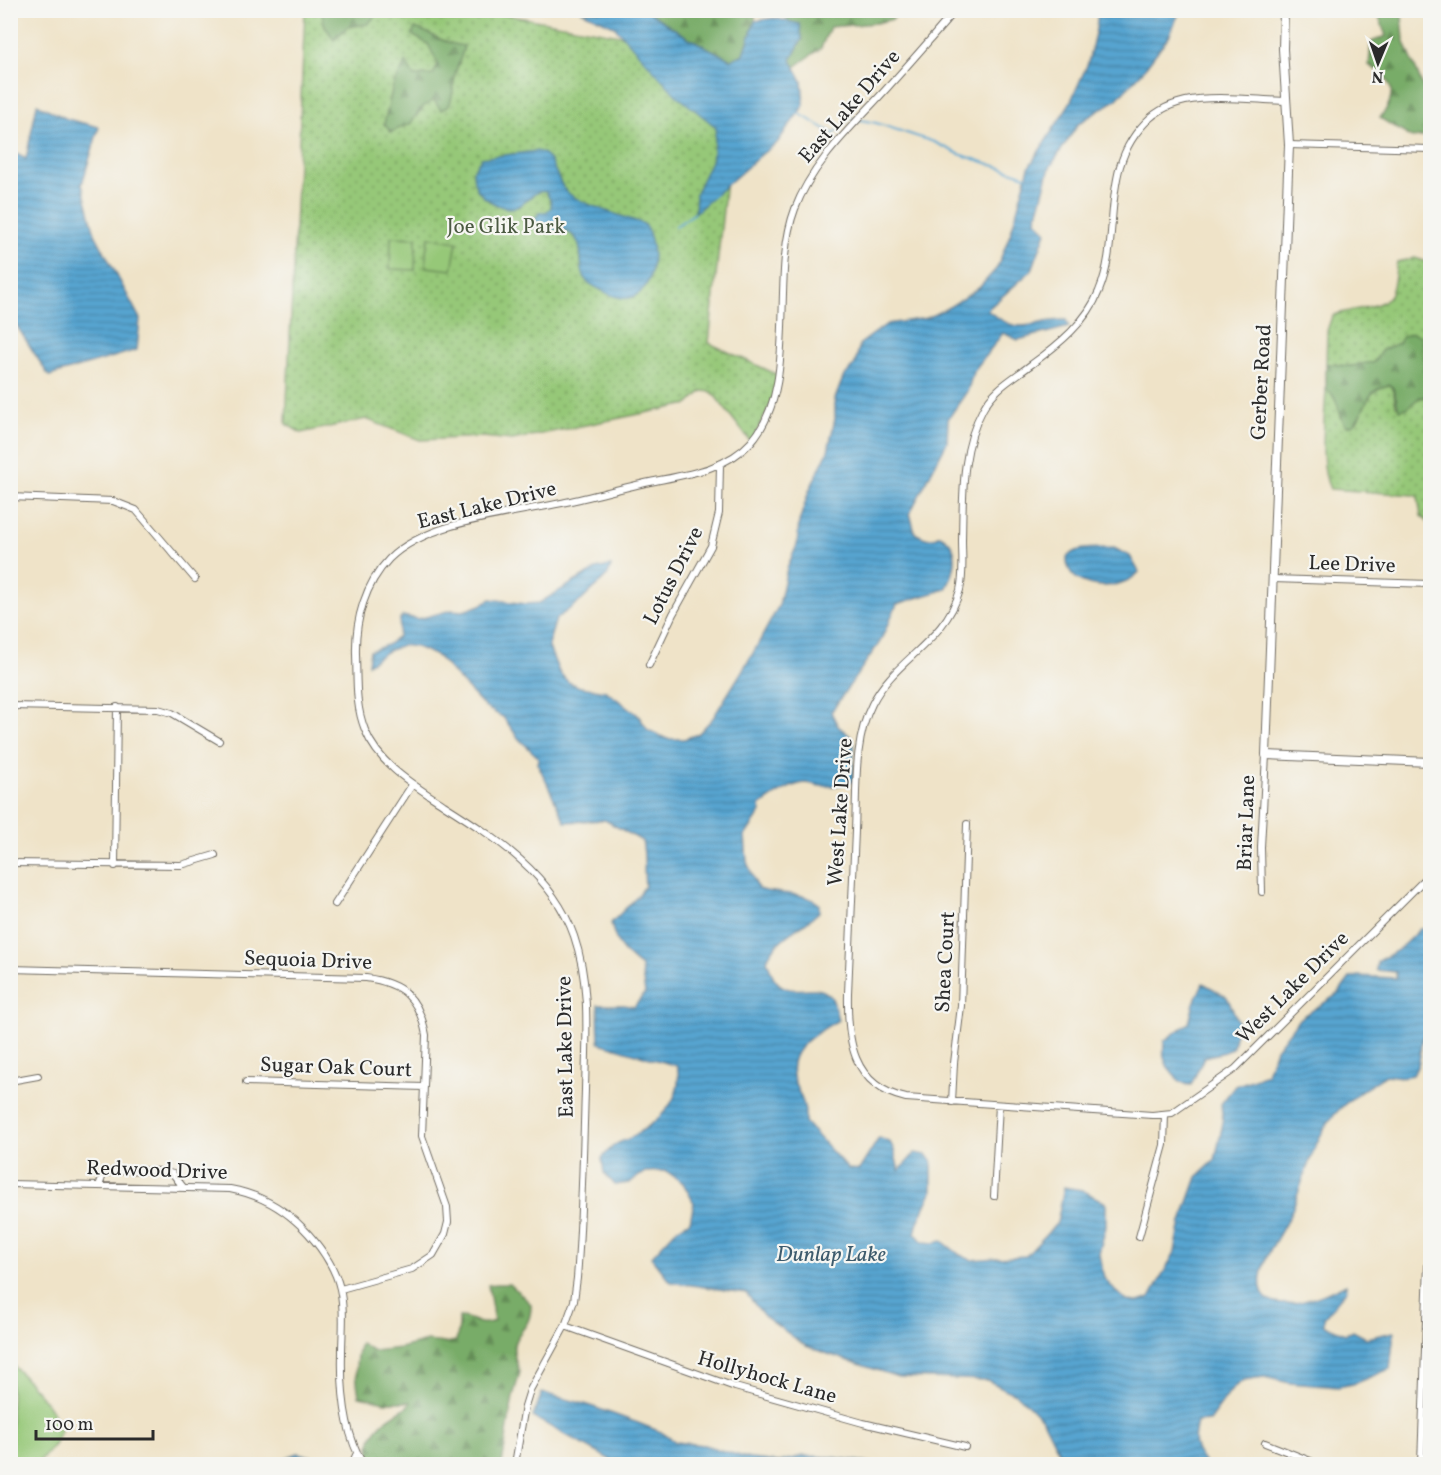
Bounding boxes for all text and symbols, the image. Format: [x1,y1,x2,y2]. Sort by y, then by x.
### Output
north arrow [1348,33,1408,93]
street label: East Lake Drive [792,44,908,170]
text: N [1371,65,1384,87]
park label: Joe Glik Park [447,213,566,242]
street label: Gerber Road [1244,323,1280,441]
street label: East Lake Drive [414,475,560,537]
street label: Lotus Drive [637,522,711,630]
street label: Lee Drive [1308,549,1396,581]
street label: West Lake Drive [821,737,861,887]
street label: Briar Lane [1231,774,1263,872]
street label: Shea Court [929,910,963,1014]
street label: West Lake Drive [1230,925,1356,1051]
street label: Sequoia Drive [243,944,373,978]
street label: East Lake Drive [550,976,582,1118]
street label: Sugar Oak Court [260,1051,412,1085]
street label: Redwood Drive [86,1154,228,1188]
water label: Dunlap Lake [776,1240,886,1271]
street label: Hollyhock Lane [694,1344,840,1412]
scale bar [36,1403,153,1441]
text: 100 m [45,1413,94,1438]

